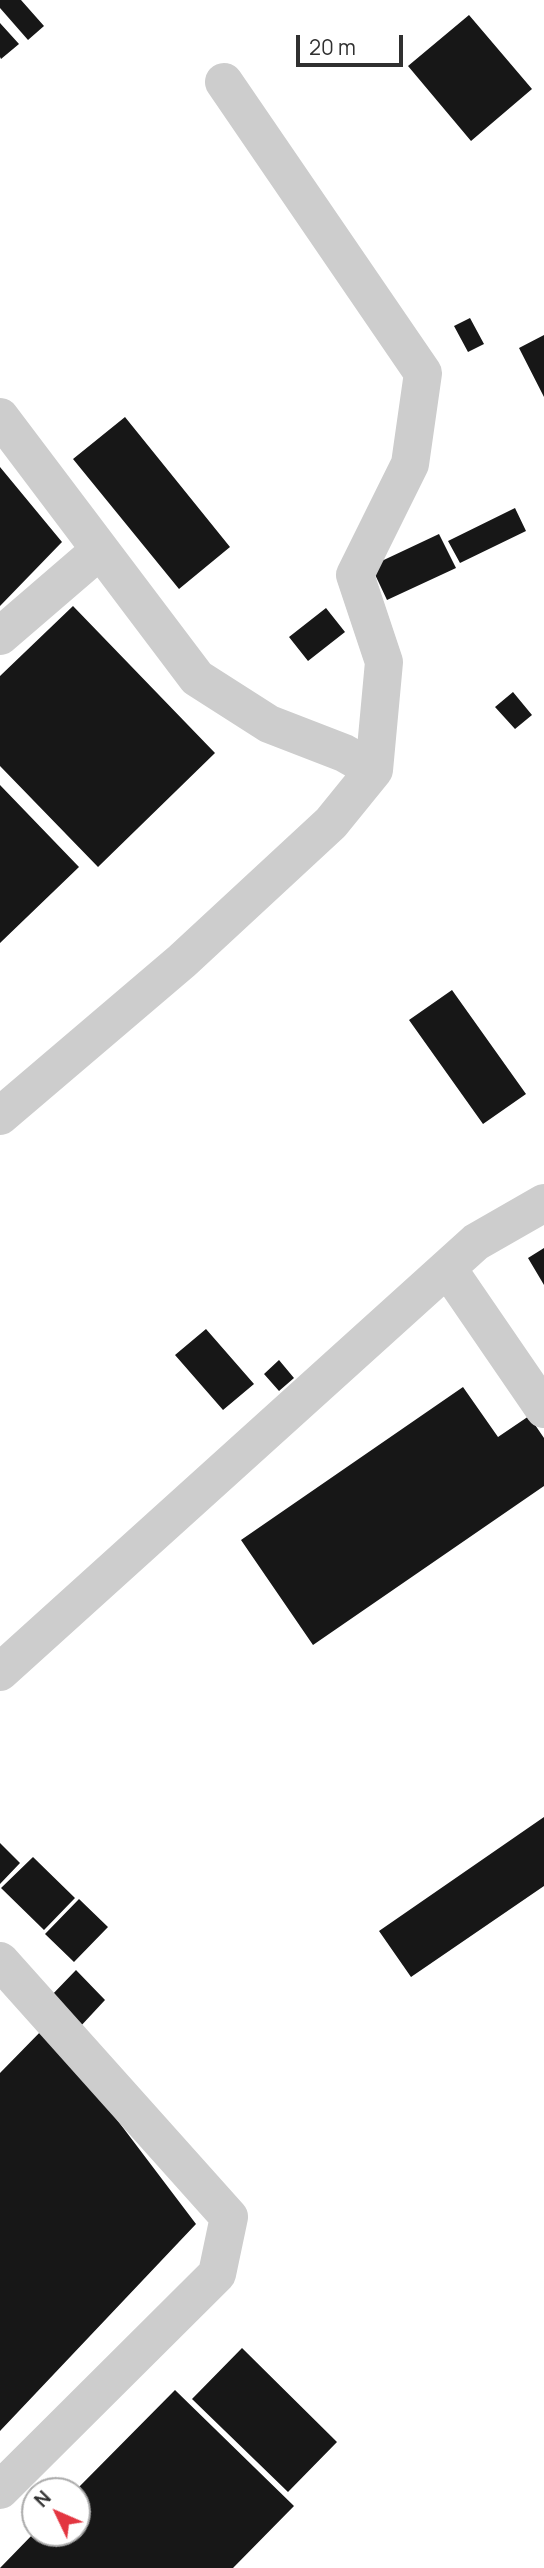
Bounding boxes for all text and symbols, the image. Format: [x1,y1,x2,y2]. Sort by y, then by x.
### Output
scale bar [299,21,406,65]
text: 20 m [309,33,356,61]
north arrow [21,2477,91,2547]
text: N [28,2485,56,2513]

